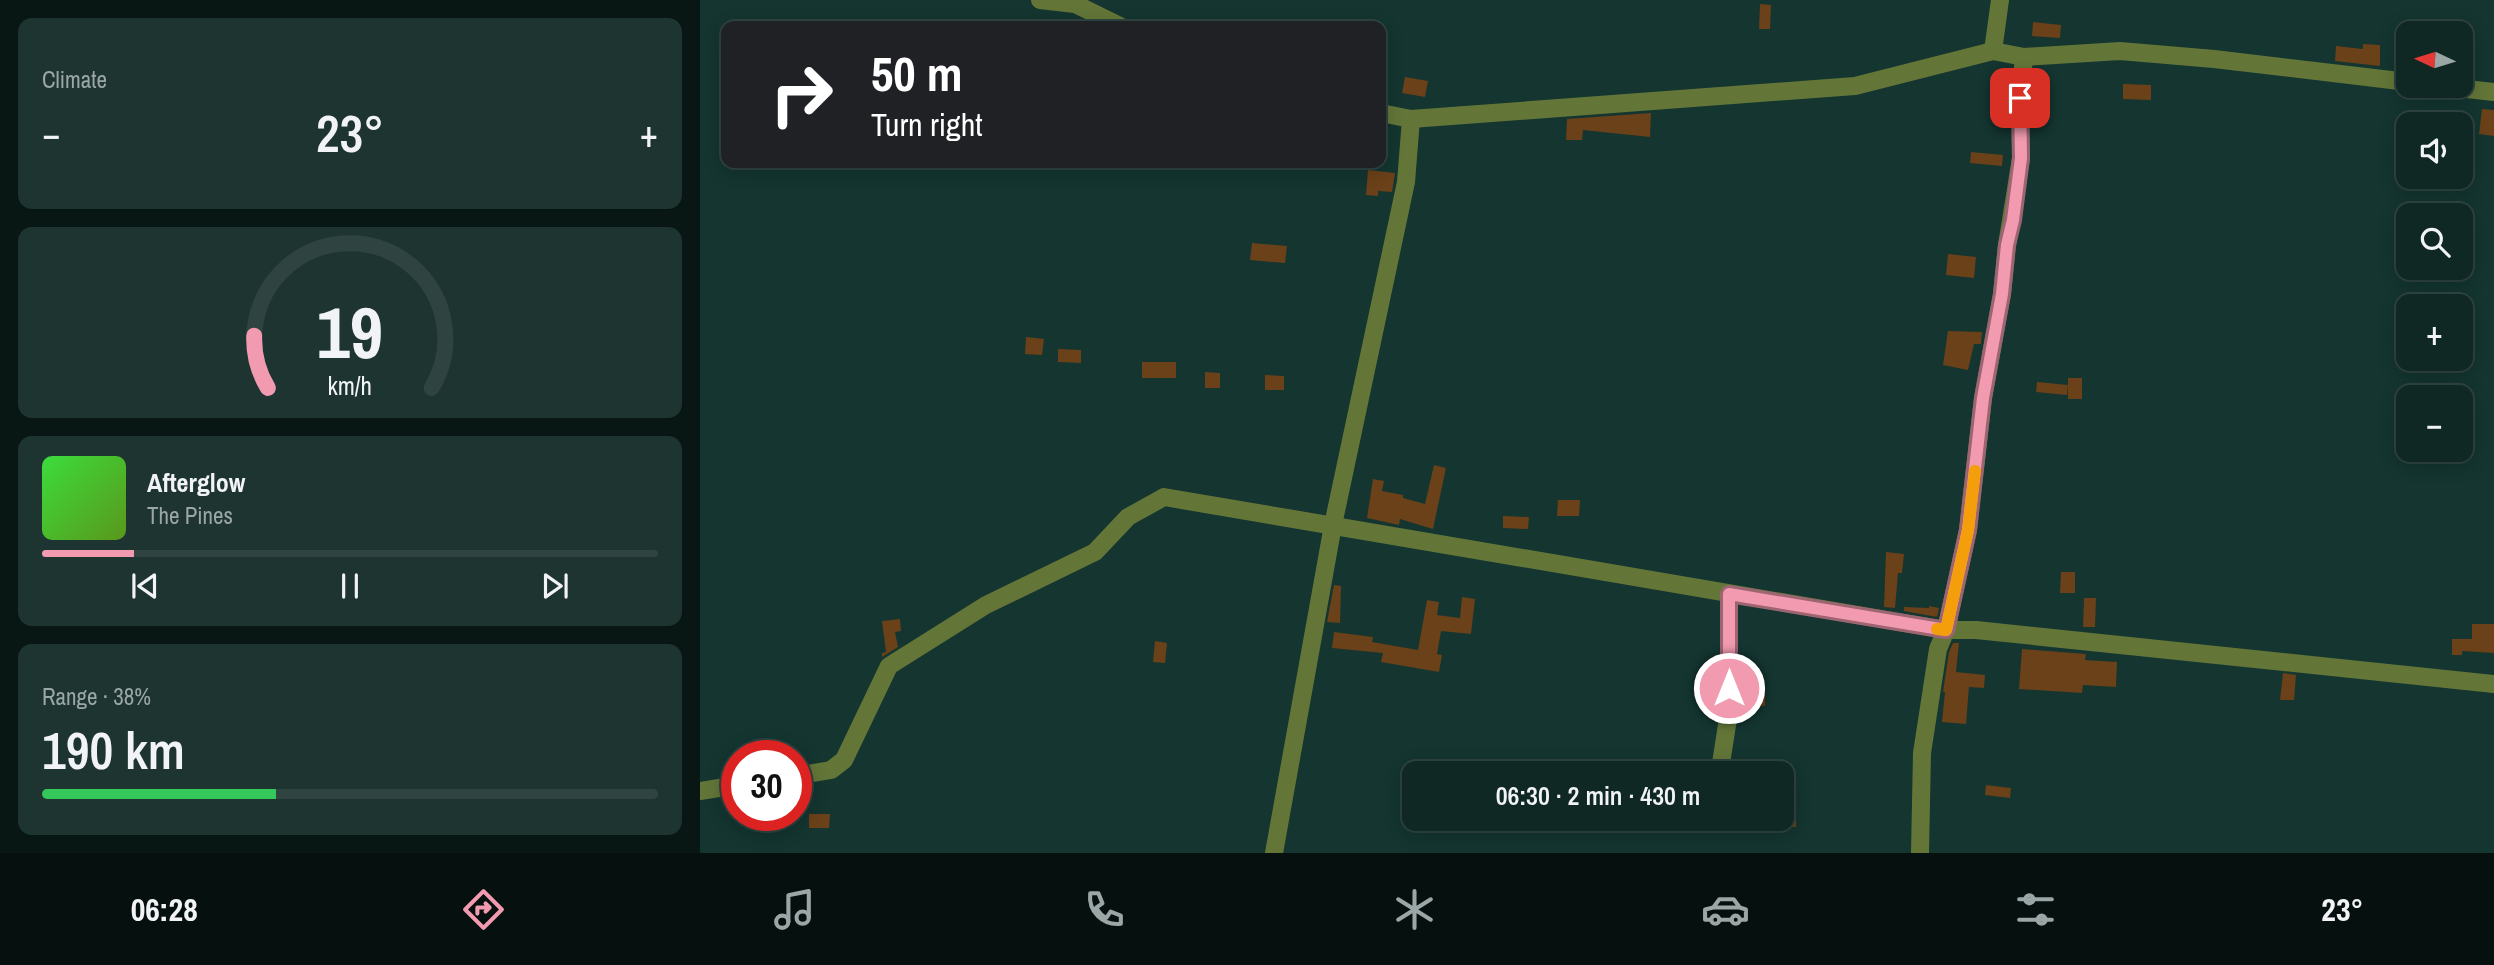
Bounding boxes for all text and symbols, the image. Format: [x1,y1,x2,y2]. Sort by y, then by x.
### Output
north arrow [2396,21,2473,98]
map controls [2396,21,2473,462]
text: 50 m [871,40,963,106]
icon: right [756,49,847,140]
text: Climate [42,64,107,95]
pin [1990,68,2050,128]
icon: arrive [2001,79,2039,117]
text: 23° [316,98,384,168]
text: Turn right [871,103,983,146]
text: − [42,108,60,159]
text: + [640,108,658,159]
button: sound [2396,112,2473,189]
button: search [2396,203,2473,280]
text: 19 [317,284,383,382]
button: + [2396,294,2473,371]
text: km/h [328,369,372,403]
button: − [2396,385,2473,462]
text: Afterglow [147,465,245,500]
text: The Pines [147,500,233,531]
icon: previous [126,567,164,605]
icon: pause [331,567,369,605]
icon: next [536,567,574,605]
position arrow [1692,651,1766,725]
text: Range · 38% [42,681,151,712]
text: 190 km [42,715,185,785]
speed limit sign: 30 [721,740,812,831]
text: 06:30 · 2 min · 430 m [1496,778,1700,813]
icon: directions [459,885,508,934]
icon: music [770,885,819,934]
icon: phone [1080,885,1129,934]
icon: climate [1390,885,1439,934]
icon: car [1701,885,1750,934]
icon: filters [2011,885,2060,934]
text: 06:28 [131,888,198,931]
text: 23° [2321,888,2363,931]

